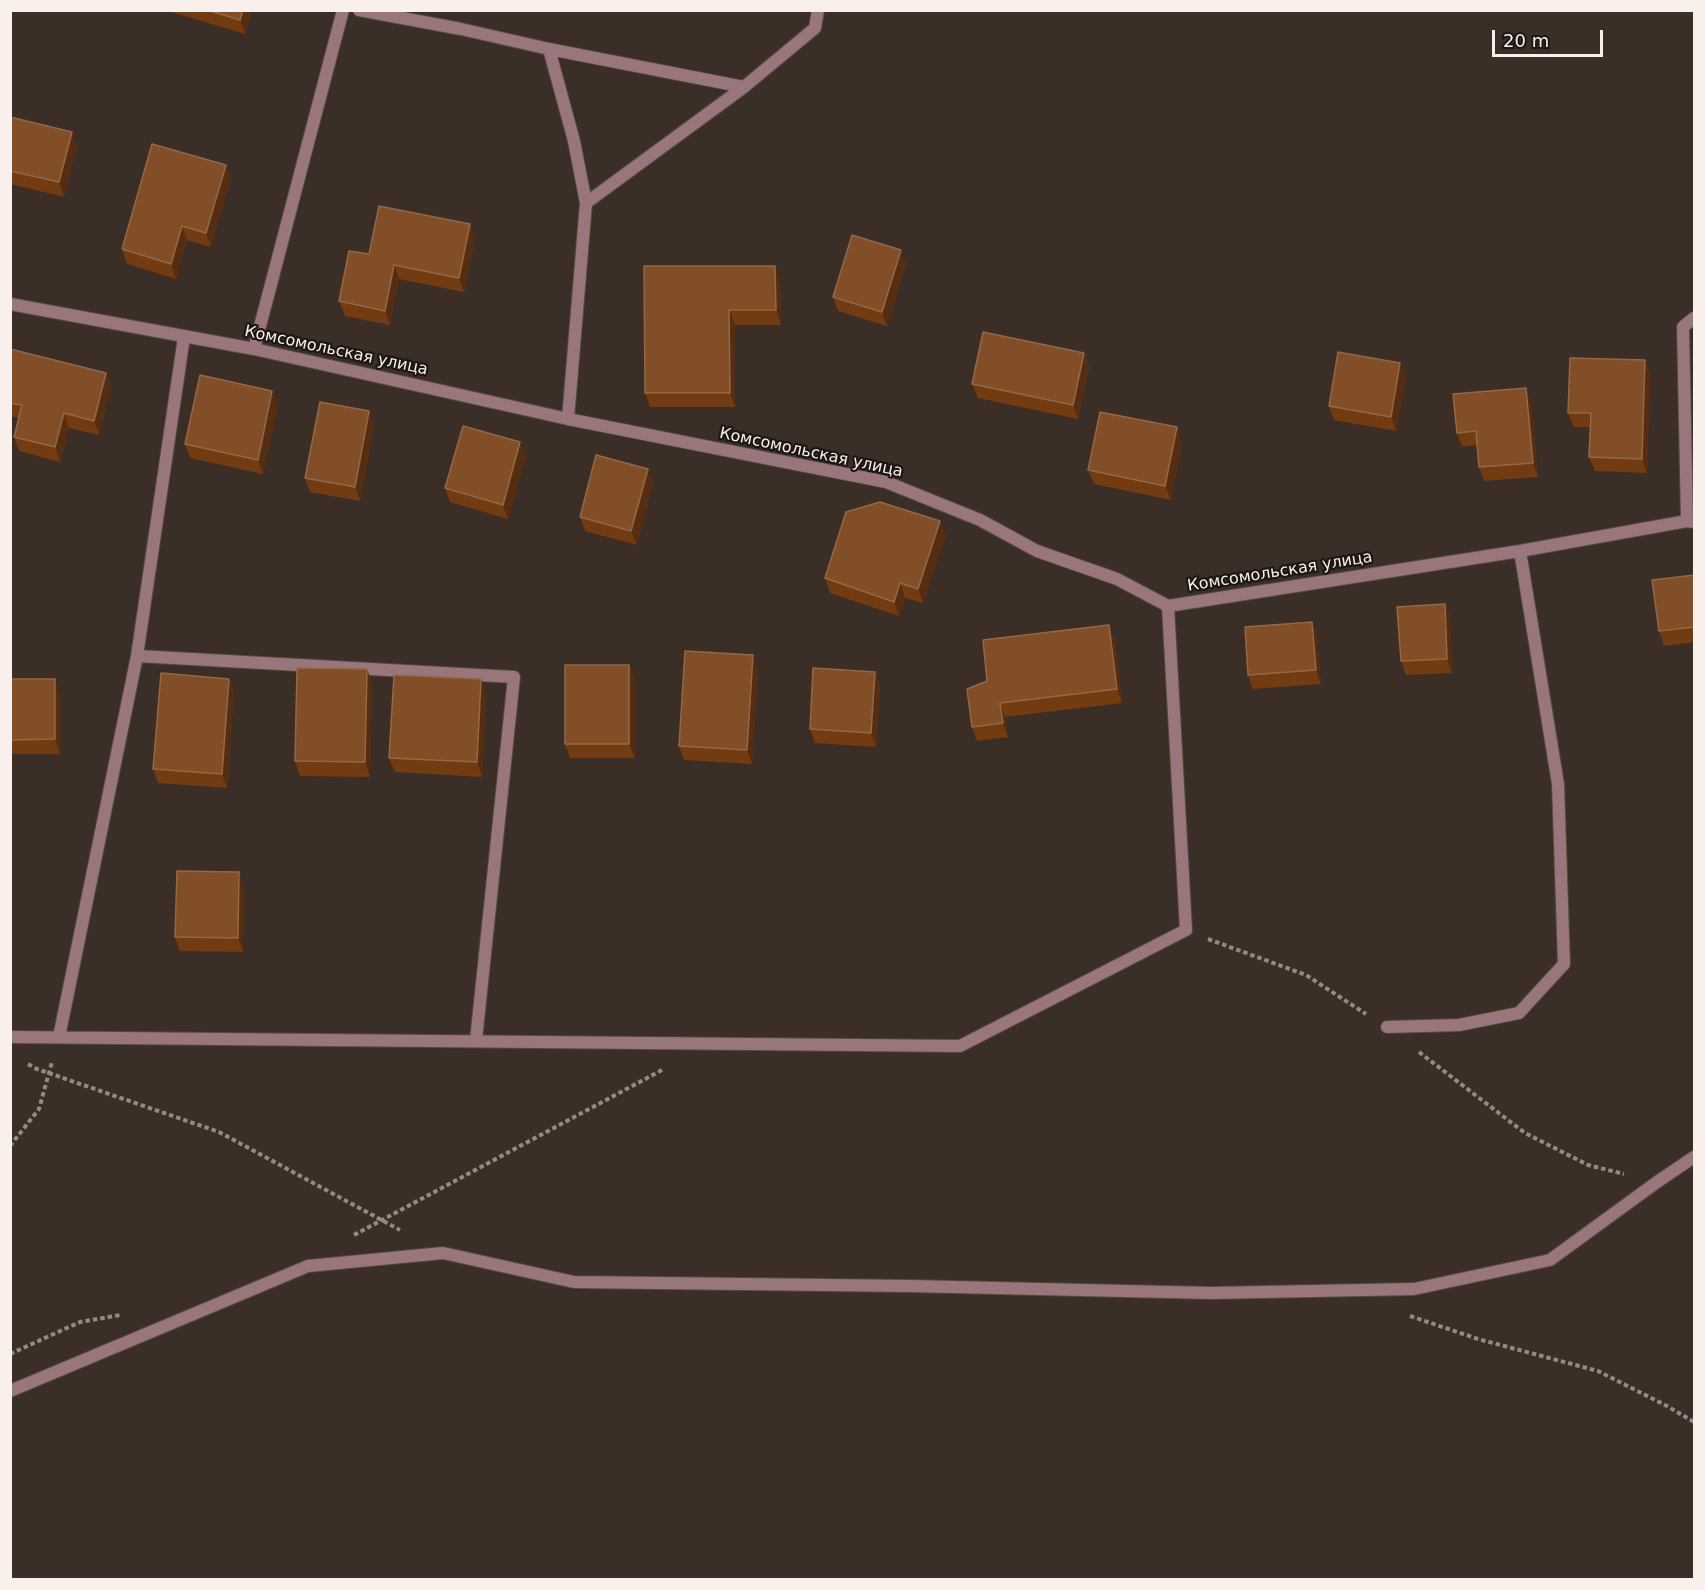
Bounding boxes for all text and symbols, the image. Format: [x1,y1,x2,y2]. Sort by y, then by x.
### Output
scale bar [1495,18,1606,56]
text: 20 m [1503,30,1549,51]
street label: Комсомольская улица [243,322,429,380]
street label: Комсомольская улица [718,424,904,482]
street label: Комсомольская улица [1186,548,1374,596]

